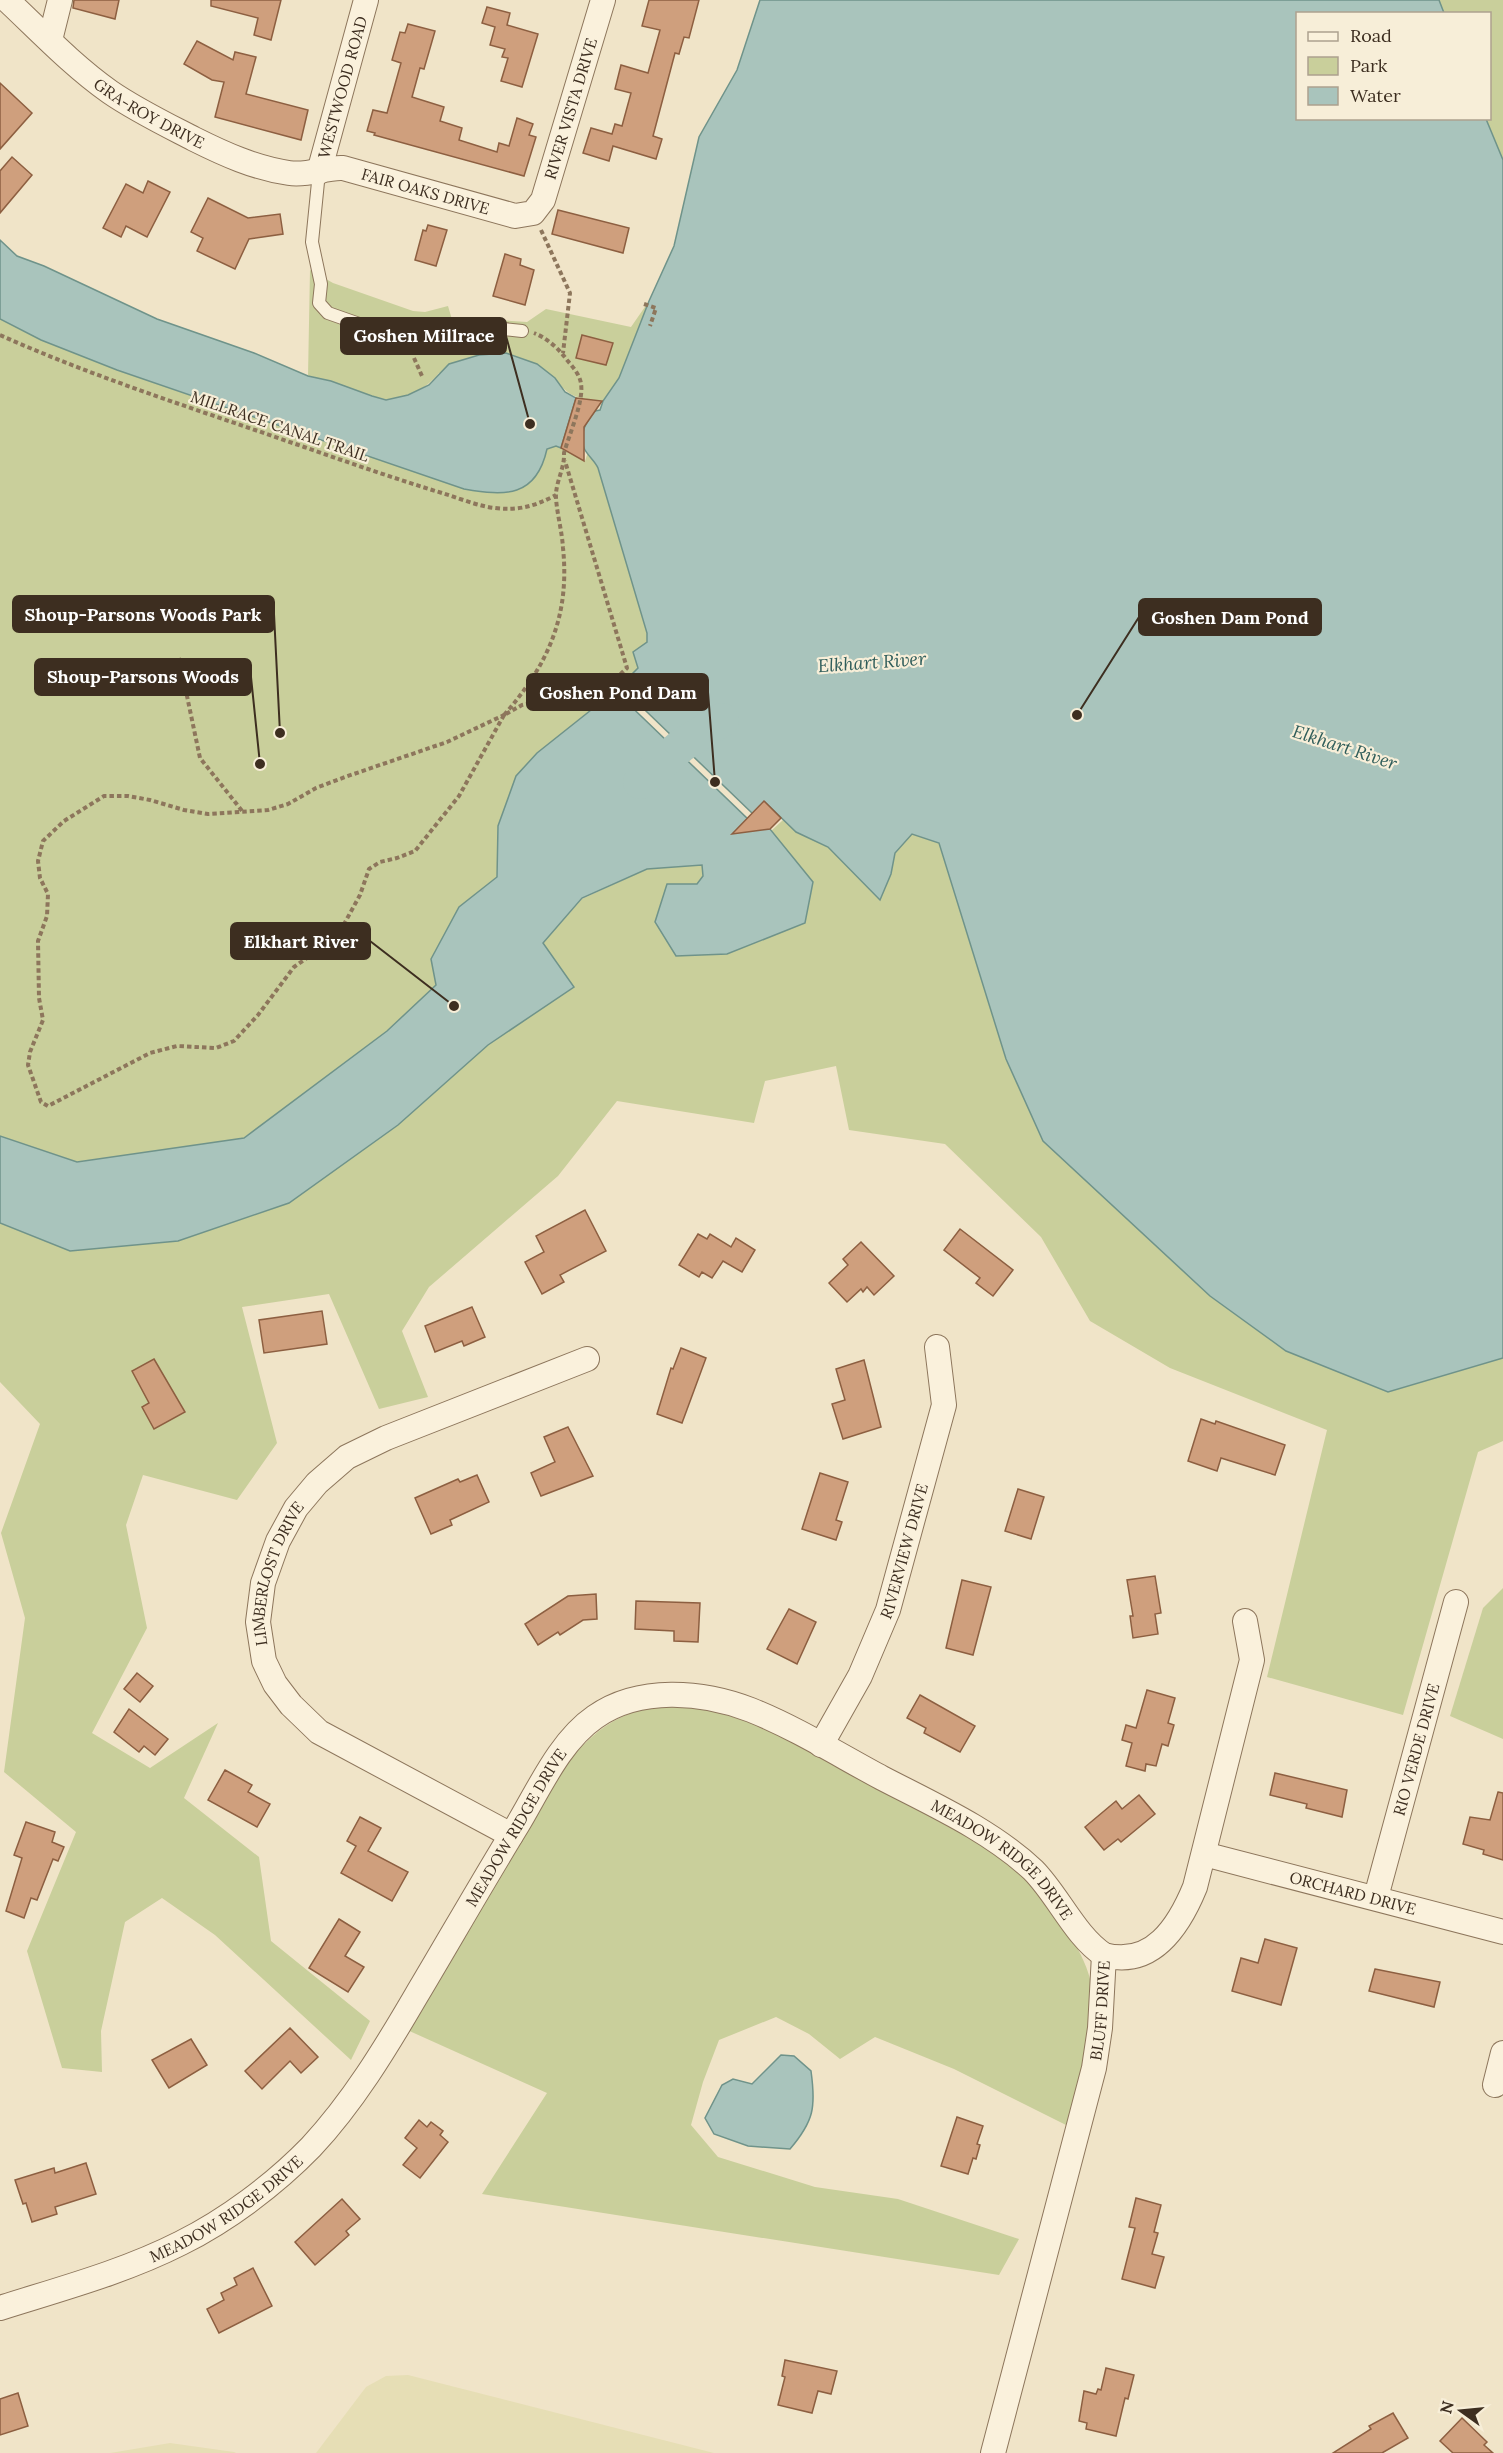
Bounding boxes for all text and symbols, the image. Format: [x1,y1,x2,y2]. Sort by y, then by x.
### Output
legend [1296,12,1491,120]
street label: WESTWOOD ROAD [313,14,371,161]
text: Road [1350,24,1392,47]
street label: RIVER VISTA DRIVE [540,35,601,182]
text: Park [1350,54,1388,77]
street label: GRA-ROY DRIVE [90,74,208,153]
text: Water [1350,84,1401,107]
street label: FAIR OAKS DRIVE [359,164,492,218]
callout: Goshen Millrace [341,318,506,354]
text: Goshen Millrace [353,324,495,347]
street label: MILLRACE CANAL TRAIL [188,386,372,466]
callout: Shoup-Parsons Woods Park [13,596,274,632]
callout: Goshen Dam Pond [1139,599,1321,635]
text: Shoup-Parsons Woods Park [25,603,262,626]
text: Goshen Dam Pond [1151,606,1309,629]
water label: Elkhart River [817,647,928,677]
callout: Shoup-Parsons Woods [35,659,251,695]
text: Shoup-Parsons Woods [47,665,239,688]
callout: Goshen Pond Dam [527,674,708,710]
text: Goshen Pond Dam [539,681,697,704]
water label: Elkhart River [1290,719,1401,775]
callout: Elkhart River [231,923,370,959]
text: Elkhart River [244,930,359,953]
street label: RIVERVIEW DRIVE [875,1481,932,1622]
street label: LIMBERLOST DRIVE [247,1497,308,1647]
street label: RIO VERDE DRIVE [1389,1681,1444,1818]
street label: MEADOW RIDGE DRIVE [461,1744,570,1910]
street label: MEADOW RIDGE DRIVE [928,1795,1077,1923]
street label: ORCHARD DRIVE [1288,1867,1419,1919]
street label: BLUFF DRIVE [1085,1960,1114,2062]
street label: MEADOW RIDGE DRIVE [146,2151,307,2266]
north arrow [1431,2381,1491,2441]
text: N [1435,2399,1458,2416]

